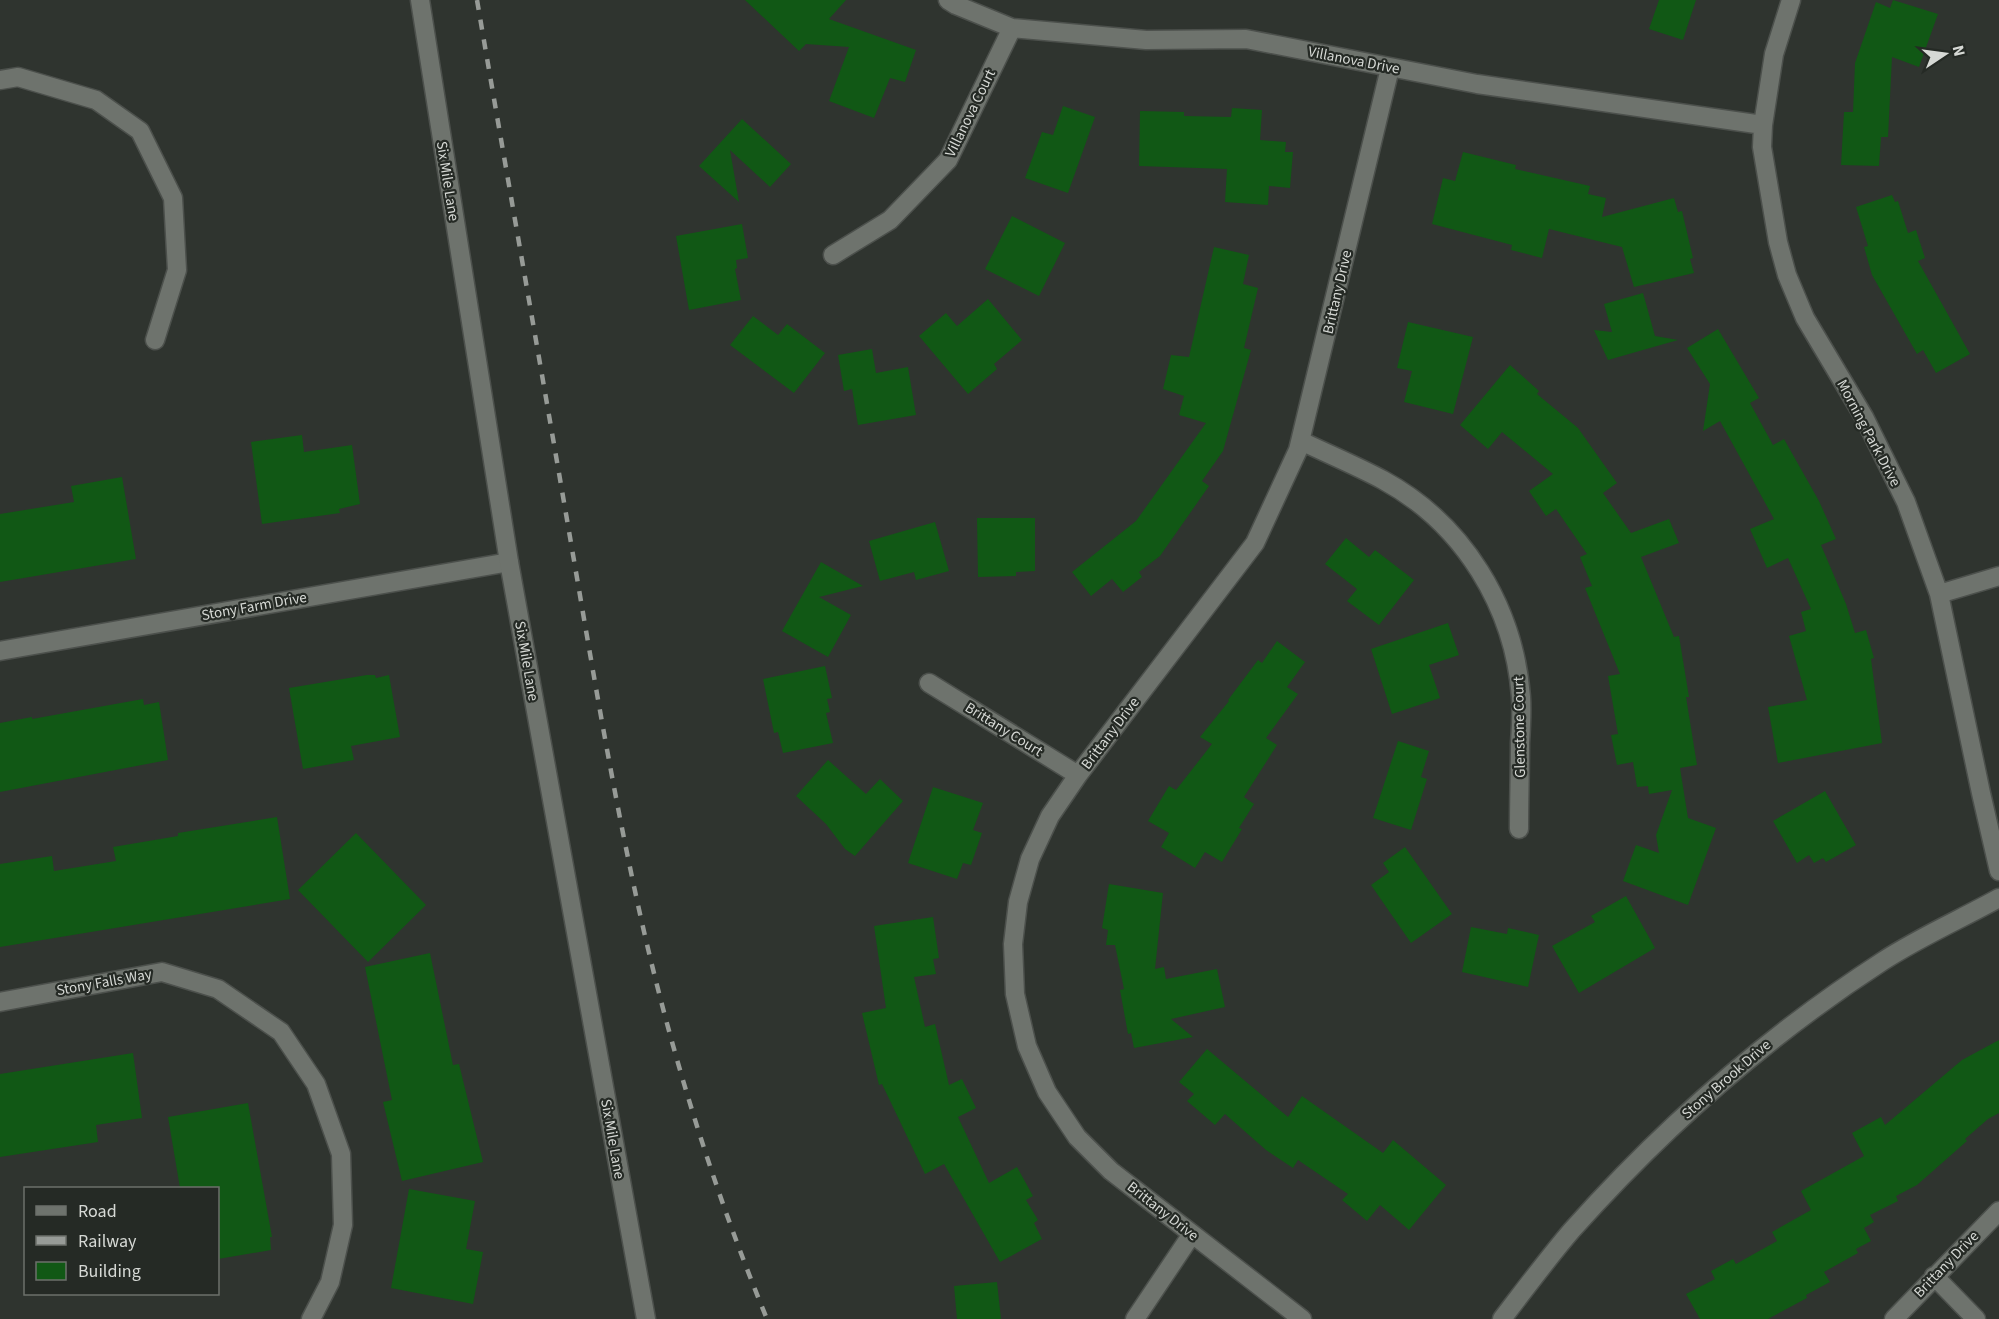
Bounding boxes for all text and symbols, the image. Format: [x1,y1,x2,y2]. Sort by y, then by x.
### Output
north arrow [1915,24,1975,84]
street label: Villanova Drive [1306,41,1401,80]
text: N [1947,43,1971,59]
street label: Villanova Court [940,66,1001,161]
street label: Six Mile Lane [431,140,464,223]
street label: Brittany Drive [1318,248,1357,336]
street label: Morning Park Drive [1831,376,1906,490]
street label: Stony Farm Drive [200,587,308,626]
street label: Six Mile Lane [509,620,544,703]
street label: Glenstone Court [1508,676,1531,778]
street label: Brittany Drive [1076,693,1145,774]
street label: Brittany Court [961,697,1047,762]
street label: Stony Falls Way [55,964,153,1001]
street label: Stony Brook Drive [1677,1035,1775,1124]
street label: Six Mile Lane [595,1098,630,1181]
street label: Brittany Drive [1123,1177,1203,1246]
legend [24,1187,219,1295]
text: Road [78,1199,117,1224]
street label: Brittany Drive [1909,1226,1984,1302]
text: Railway [78,1229,137,1254]
text: Building [78,1259,141,1284]

